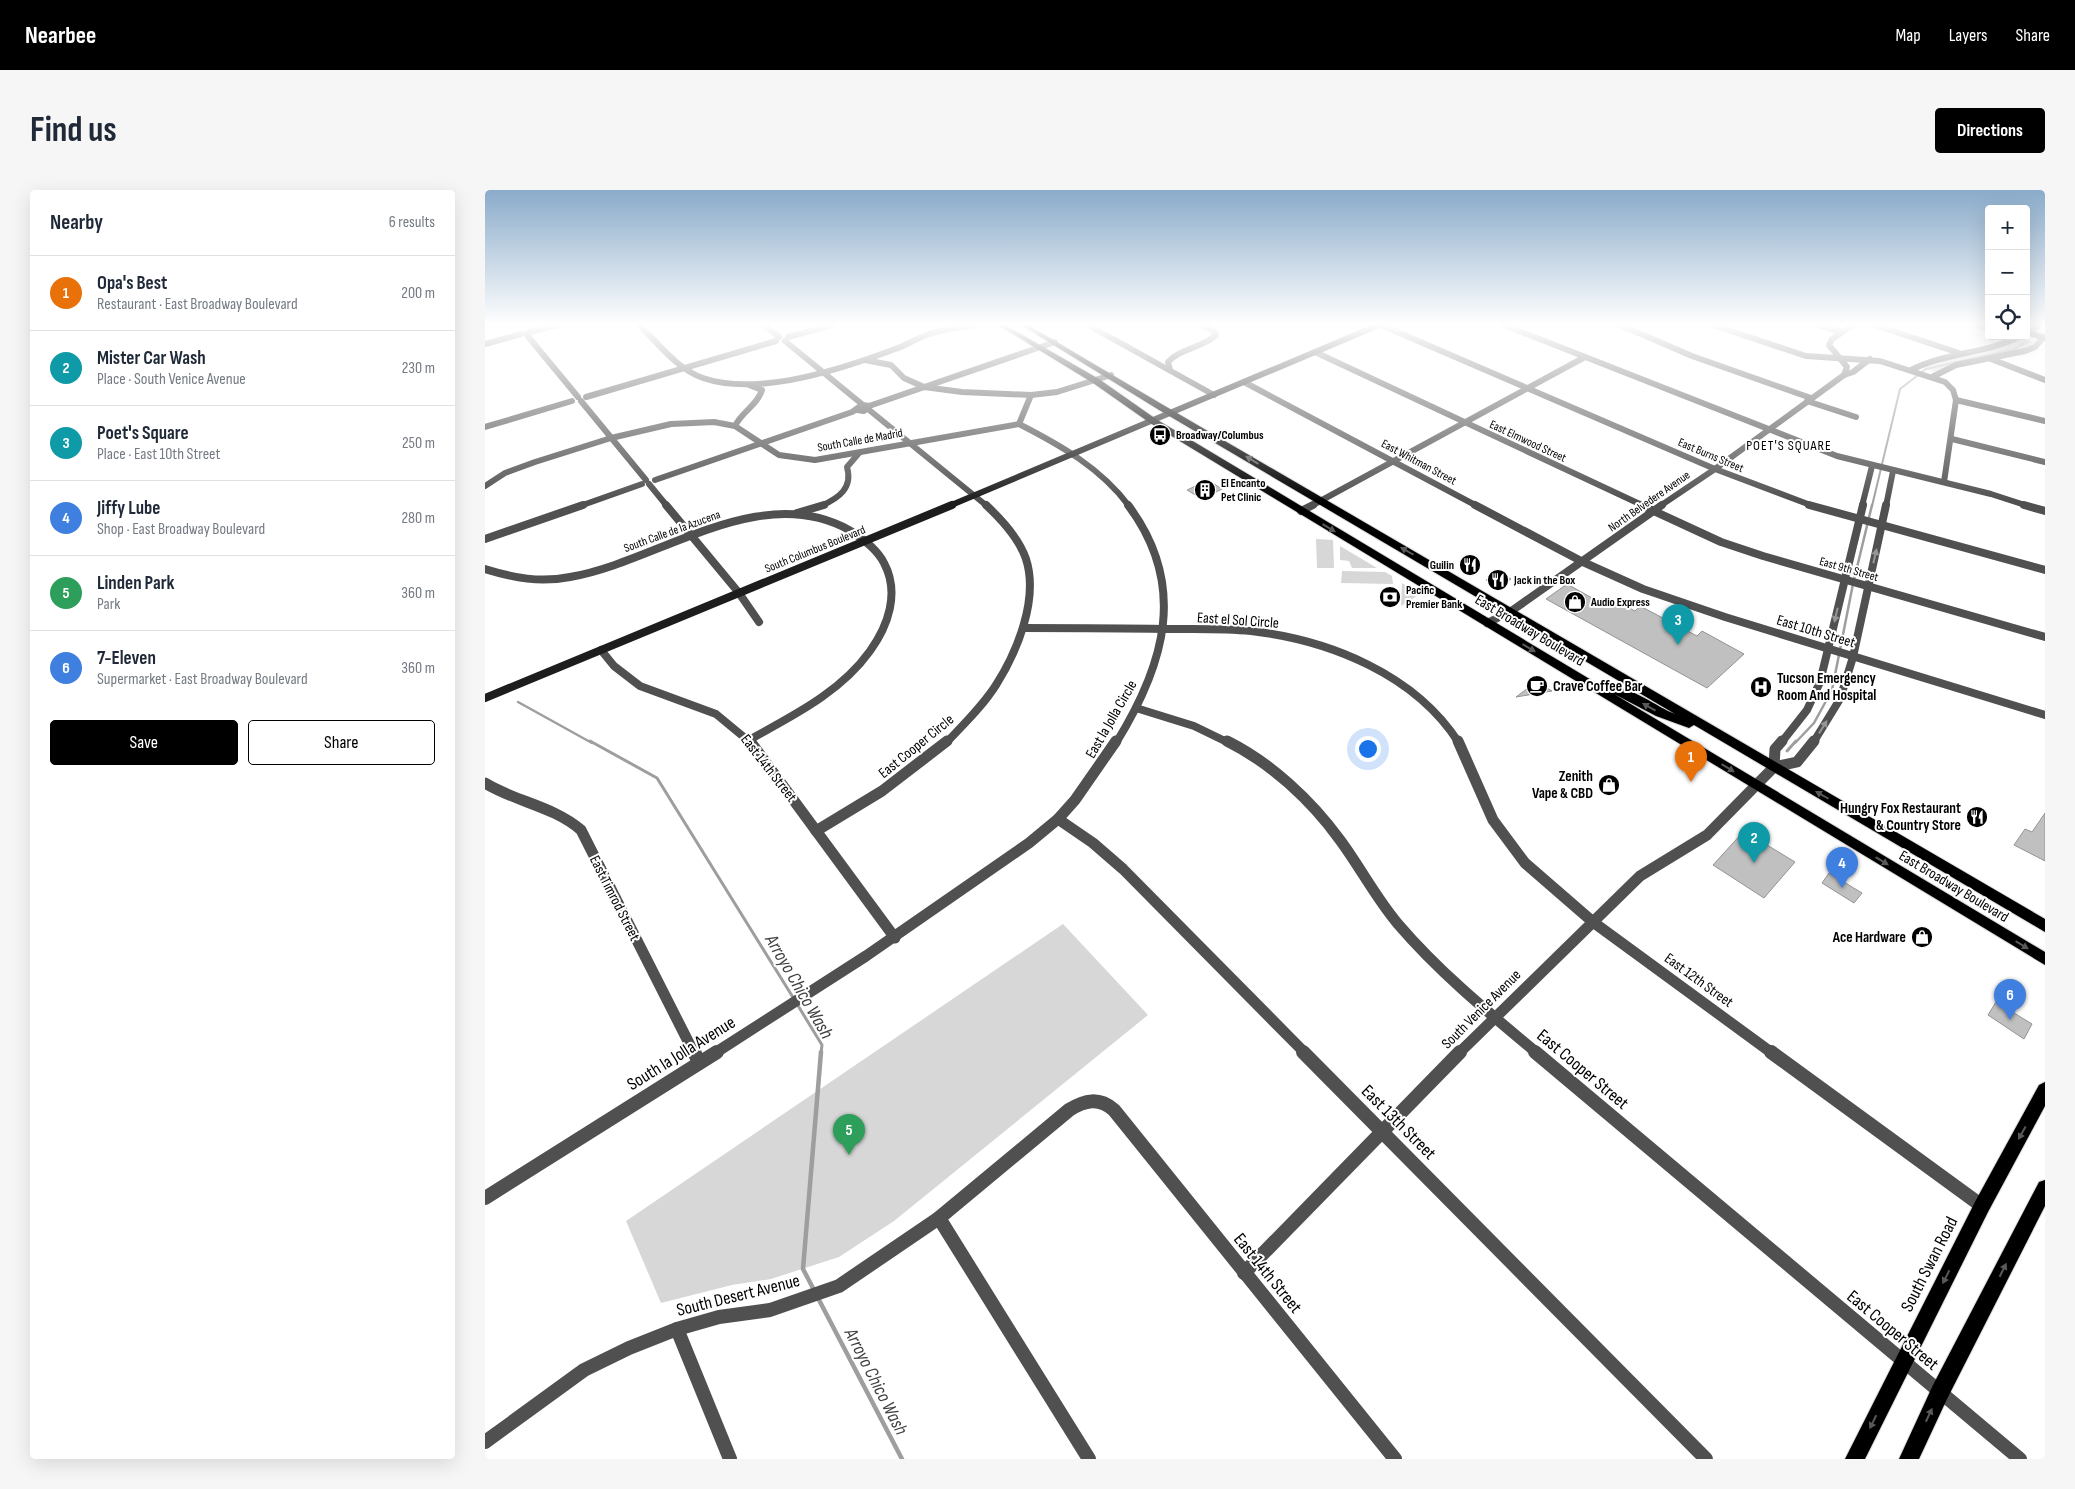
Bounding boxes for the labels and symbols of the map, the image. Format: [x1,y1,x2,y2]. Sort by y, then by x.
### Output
street label: East Elmwood Street [1487,417,1569,466]
bus stop icon: Broadway/Columbus [1148,423,1172,447]
street label: South Calle de Madrid [816,426,904,455]
place label: Broadway/Columbus [1176,428,1264,443]
street label: East Burns Street [1676,435,1746,476]
street label: East Whitman Street [1379,436,1459,489]
district label: POET'S SQUARE [1746,437,1832,454]
one-way arrow [1245,456,1258,465]
street label: North Belvedere Avenue [1606,468,1693,535]
place label: El Encanto Pet Clinic [1221,476,1265,505]
building icon: El Encanto Pet Clinic [1193,478,1217,502]
street label: South Calle de la Azucena [622,507,723,556]
street label: South Columbus Boulevard [763,522,868,577]
one-way arrow [1323,523,1336,532]
one-way arrow [1401,547,1414,556]
one-way arrow [1871,549,1879,564]
restaurant icon: Guilin [1458,553,1482,577]
street label: East 9th Street [1818,554,1880,585]
place label: Guilin [1430,558,1454,573]
restaurant icon: Jack in the Box [1486,568,1510,592]
place label: Jack in the Box [1513,573,1575,588]
place label: Pacific Premier Bank [1406,583,1462,612]
bank icon: Pacific Premier Bank [1378,585,1402,609]
street label: East Broadway Boulevard [1471,590,1588,671]
shop icon: Audio Express [1563,590,1587,614]
place label: Audio Express [1590,595,1650,610]
pin: 3 [1662,604,1694,645]
street label: East el Sol Circle [1196,608,1280,633]
one-way arrow [1832,608,1840,623]
street label: East 10th Street [1774,611,1858,653]
one-way arrow [1523,644,1536,653]
place label: Tucson Emergency Room And Hospital [1777,669,1877,705]
cafe icon: Crave Coffee Bar [1525,674,1549,698]
hospital icon: Tucson Emergency Room And Hospital [1749,675,1773,699]
street label: East la Jolla Circle [1081,677,1141,762]
place label: Crave Coffee Bar [1553,677,1643,696]
one-way arrow [1642,703,1657,711]
street label: East Cooper Circle [875,710,958,783]
one-way arrow [1818,721,1828,734]
street label: East 14th Street [736,731,801,806]
your location [1355,736,1381,762]
pin: 1 [1675,741,1707,782]
one-way arrow [1722,764,1735,773]
place label: Zenith Vape & CBD [1532,767,1593,803]
shop icon: Zenith Vape & CBD [1597,773,1621,797]
one-way arrow [1815,790,1828,799]
place label: Hungry Fox Restaurant & Country Store [1840,799,1961,835]
restaurant icon: Hungry Fox Restaurant & Country Store [1965,805,1989,829]
pin: 2 [1738,822,1770,863]
street label: East Broadway Boulevard [1895,846,2012,927]
pin: 4 [1826,847,1858,888]
street label: East Timrod Street [585,852,644,944]
one-way arrow [1876,857,1889,866]
shop icon: Ace Hardware [1910,925,1934,949]
place label: Ace Hardware [1832,928,1906,947]
water label: Arroyo Chico Wash [759,930,838,1043]
one-way arrow [2015,941,2028,950]
street label: East 12th Street [1660,949,1737,1012]
street label: South Venice Avenue [1438,966,1525,1053]
pin: 6 [1994,979,2026,1020]
street label: South la Jolla Avenue [623,1012,739,1095]
street label: East Cooper Street [1533,1025,1633,1114]
street label: East 13th Street [1357,1081,1441,1164]
pin: 5 [833,1114,865,1155]
one-way arrow [2018,1125,2026,1140]
street label: South Swan Road [1897,1213,1962,1315]
street label: East 14th Street [1229,1229,1307,1318]
one-way arrow [1999,1263,2007,1277]
one-way arrow [1942,1269,1950,1284]
street label: South Desert Avenue [674,1270,802,1321]
street label: East Cooper Street [1843,1286,1943,1375]
water label: Arroyo Chico Wash [838,1324,912,1439]
one-way arrow [1926,1408,1934,1422]
one-way arrow [1869,1415,1877,1429]

